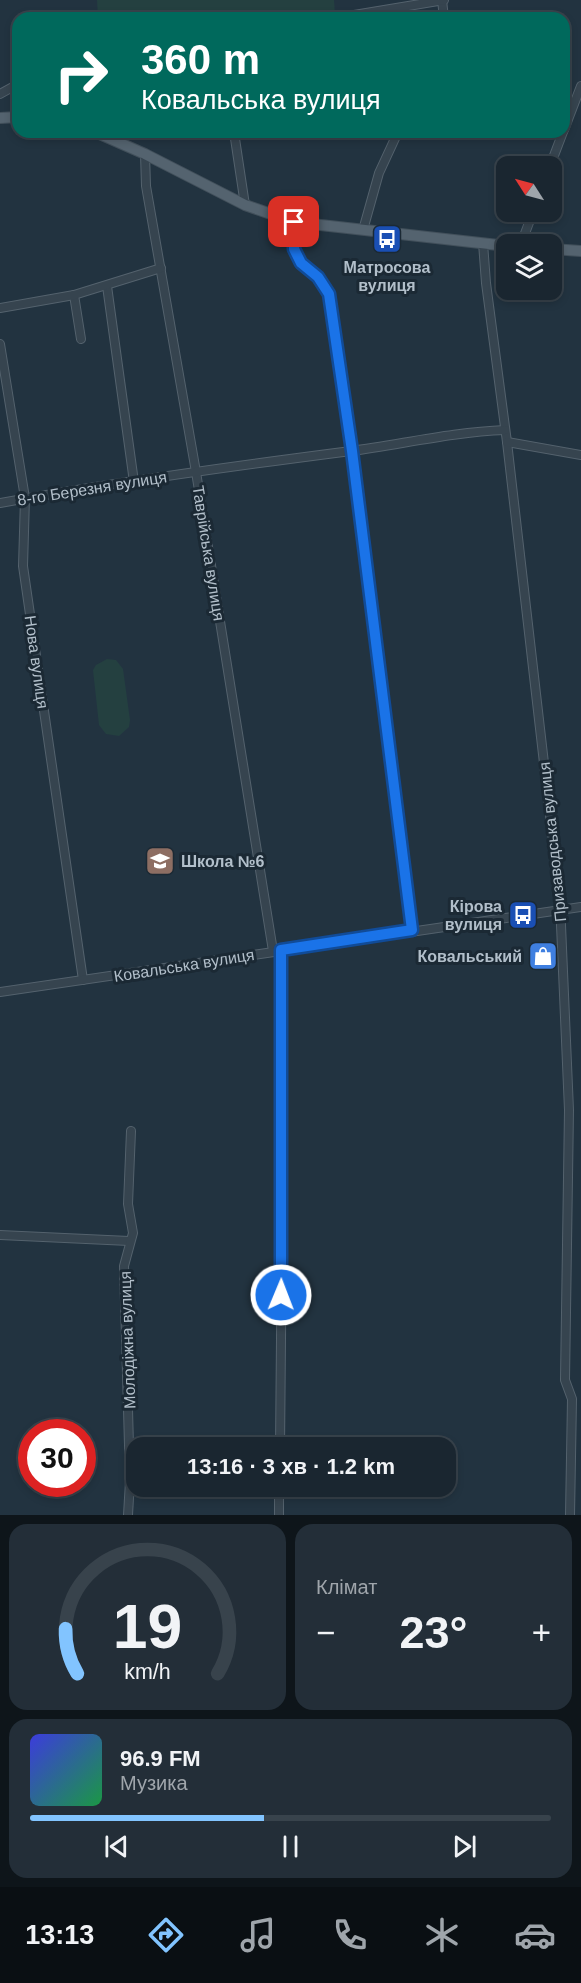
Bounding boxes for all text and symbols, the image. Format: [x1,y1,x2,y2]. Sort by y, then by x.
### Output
icon: right [42,36,120,114]
text: 360 m [141,36,260,83]
text: Ковальська вулиця [141,85,381,115]
north arrow [496,156,562,222]
map controls [496,156,562,300]
pin [268,196,319,247]
icon: arrive [277,205,310,238]
bus stop icon: Матросова вулиця [371,223,403,255]
button: layers [496,234,562,300]
place label: Матросова вулиця [344,259,430,294]
street label: 8-го Березня вулиця [16,468,168,509]
street label: Таврійська вулиця [189,484,228,622]
street label: Нова вулиця [22,614,51,710]
street label: Призаводська вулиця [536,761,569,923]
school or university icon: Школа №6 [144,845,176,877]
place label: Школа №6 [181,853,265,870]
place label: Кірова вулиця [445,898,502,933]
bus stop icon: Кірова вулиця [507,899,539,931]
shop icon: Ковальський [527,940,559,972]
street label: Ковальська вулиця [113,946,256,985]
place label: Ковальський [418,948,522,965]
position arrow [249,1263,313,1327]
street label: Молодіжна вулиця [117,1271,138,1409]
speed limit sign: 30 [18,1419,96,1497]
text: 13:16 · 3 хв · 1.2 km [187,1454,395,1479]
text: Клімат [316,1576,377,1598]
text: 19 [113,1592,182,1661]
text: 23° [399,1607,468,1658]
text: − [316,1614,335,1651]
text: + [532,1614,551,1651]
text: km/h [124,1660,171,1684]
text: 96.9 FM [120,1746,201,1771]
text: Музика [120,1772,188,1794]
icon: previous [100,1830,133,1863]
icon: pause [274,1830,307,1863]
icon: next [448,1830,481,1863]
icon: directions [145,1914,187,1956]
icon: music [237,1914,279,1956]
icon: phone [329,1914,371,1956]
icon: climate [421,1914,463,1956]
icon: car [514,1914,556,1956]
text: 13:13 [25,1920,94,1950]

